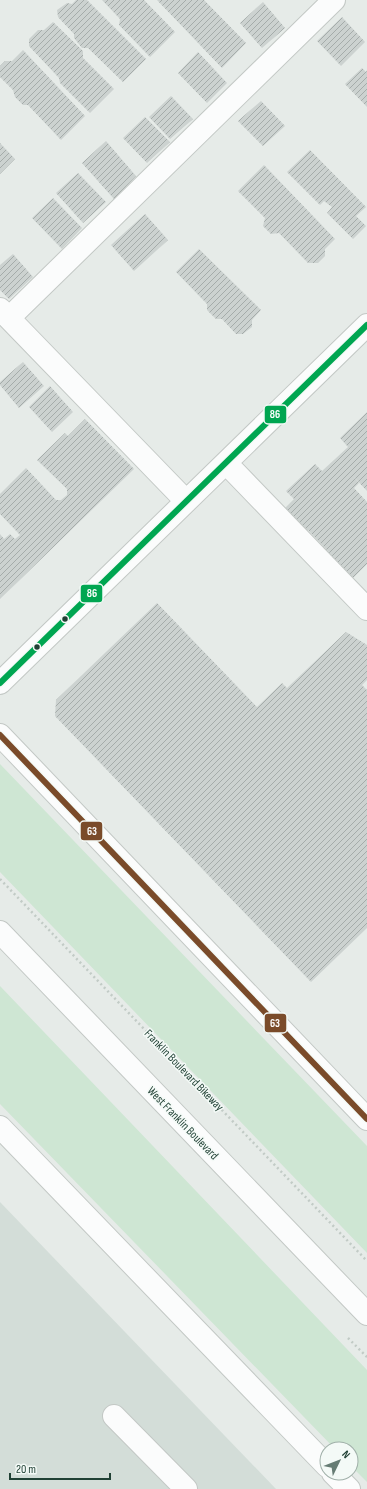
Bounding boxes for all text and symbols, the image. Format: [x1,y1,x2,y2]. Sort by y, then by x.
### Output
line badge: 86 [264,405,287,424]
text: 86 [270,408,280,421]
line badge: 86 [80,584,103,603]
text: 86 [87,587,97,600]
unlabelled marker [60,614,70,624]
unlabelled marker [32,642,42,652]
line badge: 63 [80,821,103,841]
text: 63 [87,825,97,838]
line badge: 63 [264,1013,287,1033]
text: 63 [270,1017,280,1030]
street label: Franklin Boulevard Bikeway [141,1026,227,1115]
street label: West Franklin Boulevard [144,1084,221,1163]
north arrow [319,1441,359,1481]
text: N [339,1448,353,1461]
scale bar [10,1455,110,1481]
text: 20 m [16,1462,36,1477]

